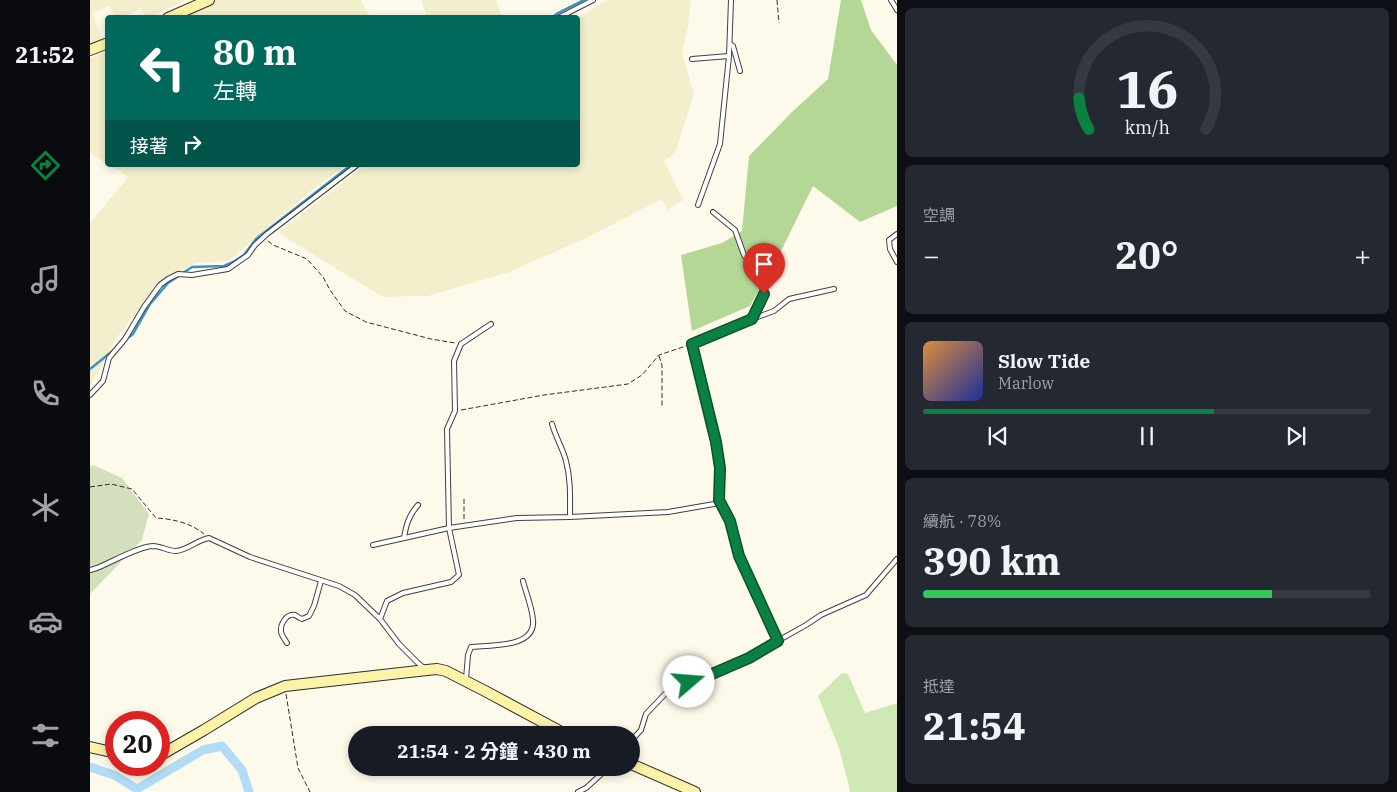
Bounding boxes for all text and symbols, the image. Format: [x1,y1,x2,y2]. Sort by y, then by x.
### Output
text: 80 m [213,29,297,75]
icon: left [130,35,195,100]
text: 21:52 [15,40,75,69]
text: 16 [1116,55,1178,122]
text: 左轉 [213,76,257,105]
text: km/h [1124,116,1170,139]
icon: right [178,130,206,158]
text: 接著 [130,134,168,158]
icon: directions [28,148,63,183]
text: 空調 [923,205,955,225]
text: 20° [1115,230,1179,279]
text: − [923,237,940,274]
text: + [1354,237,1371,274]
pin [743,243,785,294]
icon: arrive [750,250,778,278]
icon: music [28,262,63,297]
text: Slow Tide [998,349,1090,373]
text: Marlow [998,373,1054,393]
icon: phone [28,376,63,411]
icon: previous [984,422,1012,450]
icon: pause [1133,422,1161,450]
icon: next [1282,422,1310,450]
icon: climate [28,490,63,525]
text: 續航 · 78% [923,511,1001,531]
text: 390 km [923,536,1061,585]
icon: car [28,604,63,639]
position arrow [662,655,714,707]
text: 抵達 [923,676,955,696]
text: 21:54 [923,701,1026,750]
speed limit sign: 20 [105,711,170,776]
icon: filters [28,718,63,753]
text: 21:54 · 2 分鐘 · 430 m [397,739,591,763]

